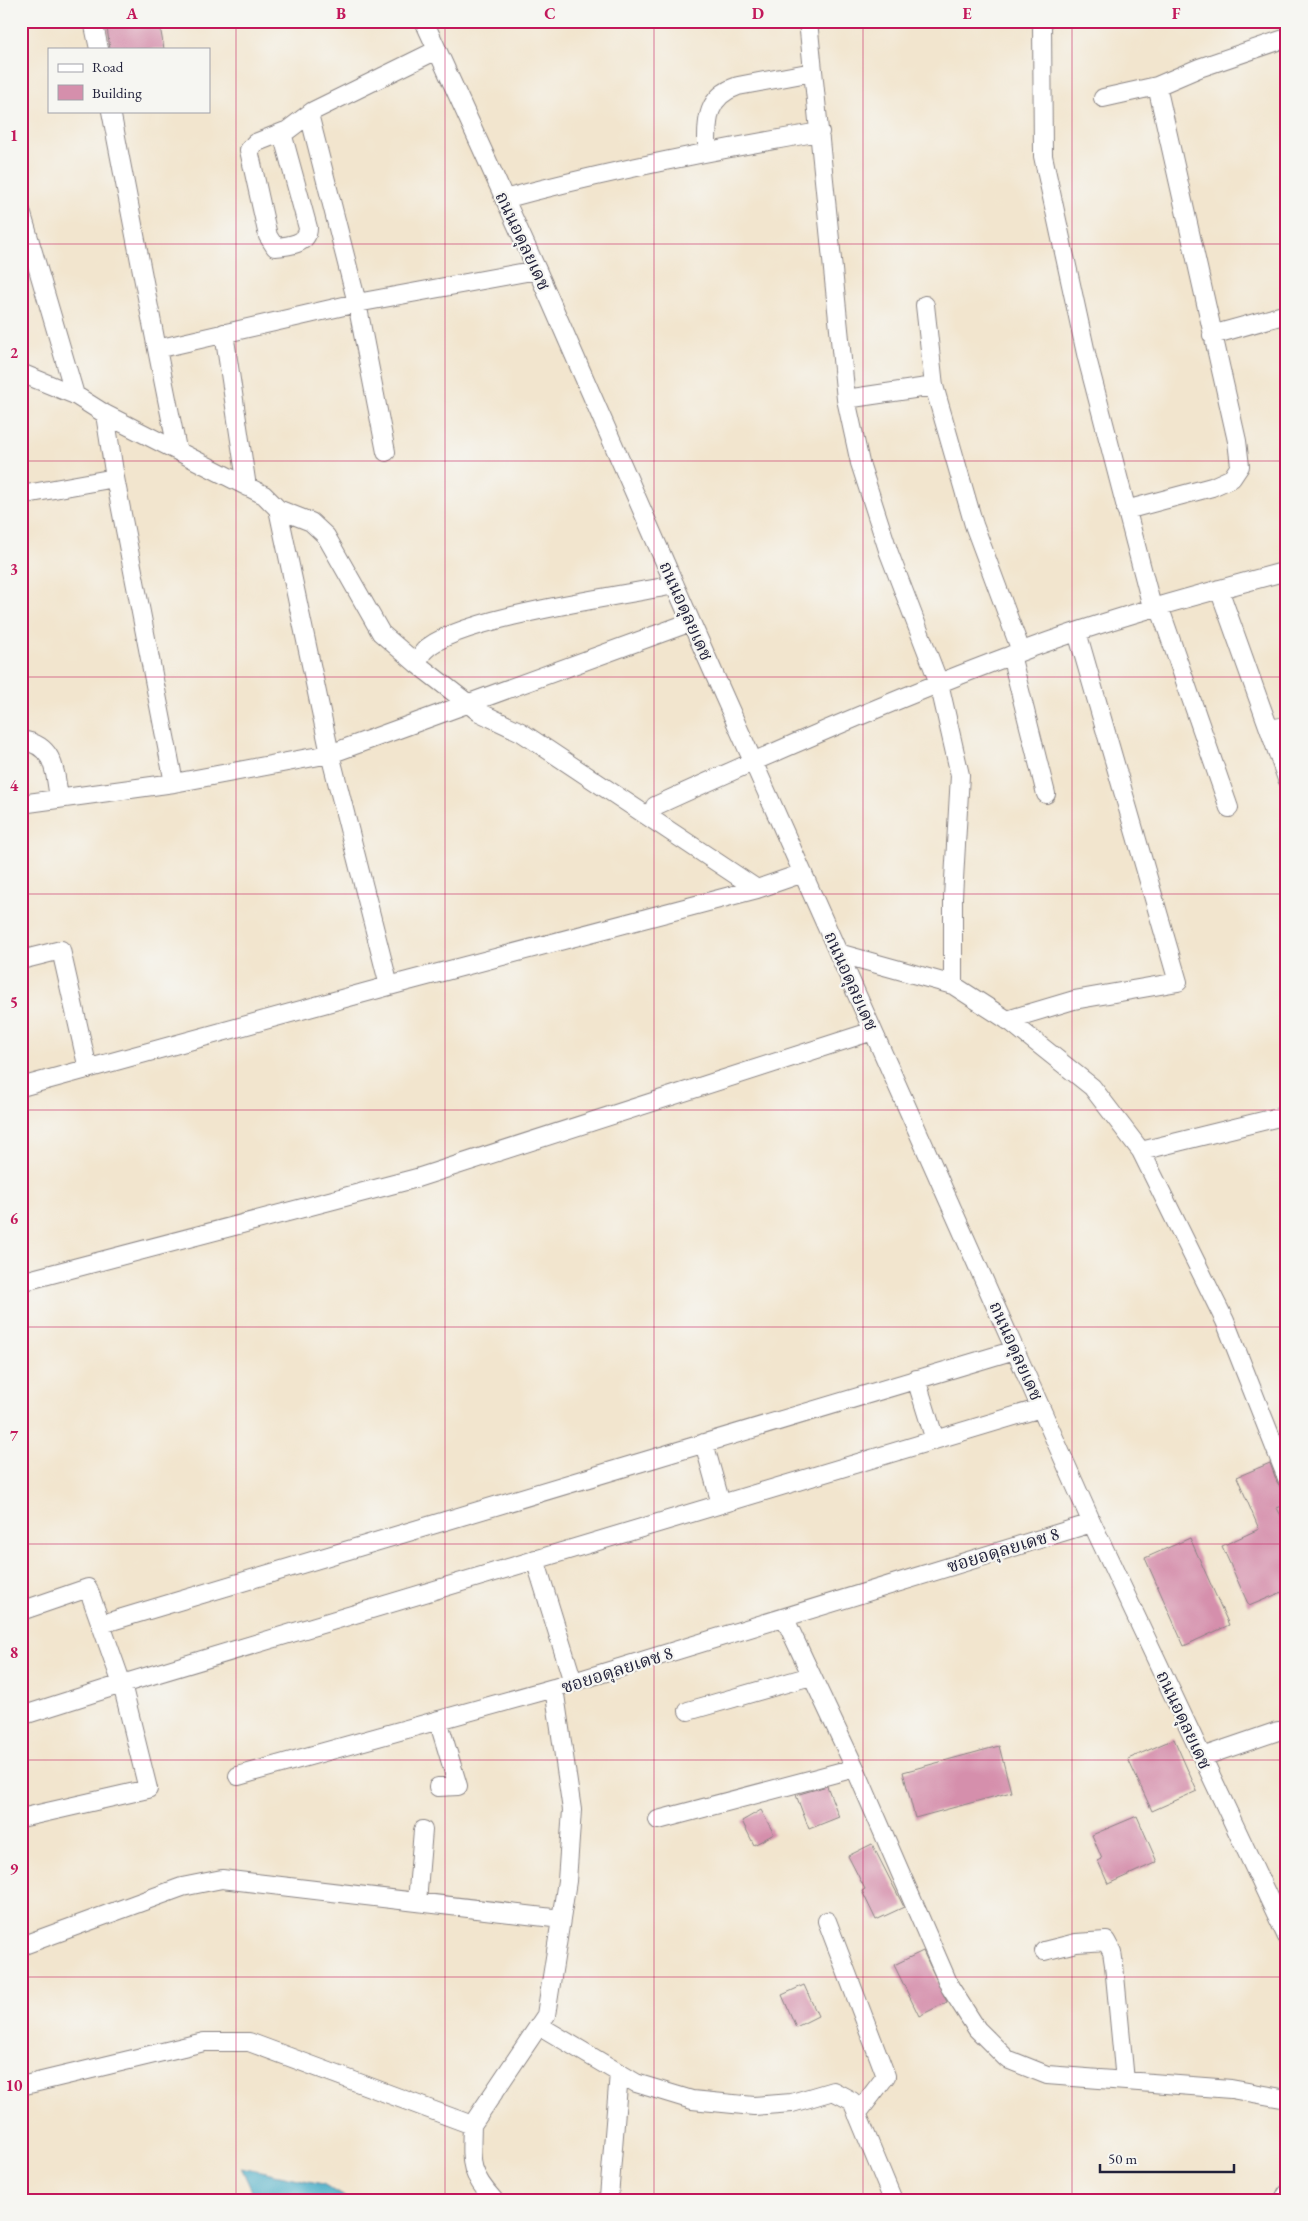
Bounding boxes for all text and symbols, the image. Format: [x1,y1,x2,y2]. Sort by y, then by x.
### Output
text: A [125,3,138,24]
text: B [336,3,346,24]
text: C [544,3,556,24]
text: D [752,3,764,24]
text: E [962,3,972,24]
text: F [1172,3,1181,24]
legend [48,48,210,112]
text: Road [92,57,124,76]
text: Building [92,83,142,102]
text: 1 [10,125,18,146]
street label: ถนนอดุลยเดช [490,188,556,294]
text: 2 [10,342,19,363]
street label: ถนนอดุลยเดช [653,558,719,664]
text: 3 [10,559,18,580]
text: 4 [10,775,19,796]
street label: ถนนอดุลยเดช [818,928,884,1034]
text: 5 [10,992,18,1013]
text: 6 [10,1208,19,1229]
street label: ถนนอดุลยเดช [983,1298,1049,1404]
text: 7 [10,1425,19,1446]
street label: ซอยอดุลยเดช 8 [944,1522,1062,1578]
street label: ซอยอดุลยเดช 8 [558,1641,676,1699]
text: 8 [10,1642,18,1663]
street label: ถนนอดุลยเดช [1151,1667,1217,1773]
text: 9 [10,1858,19,1879]
text: 10 [6,2075,23,2096]
scale bar [1100,2141,1234,2173]
text: 50 m [1108,2149,1137,2168]

